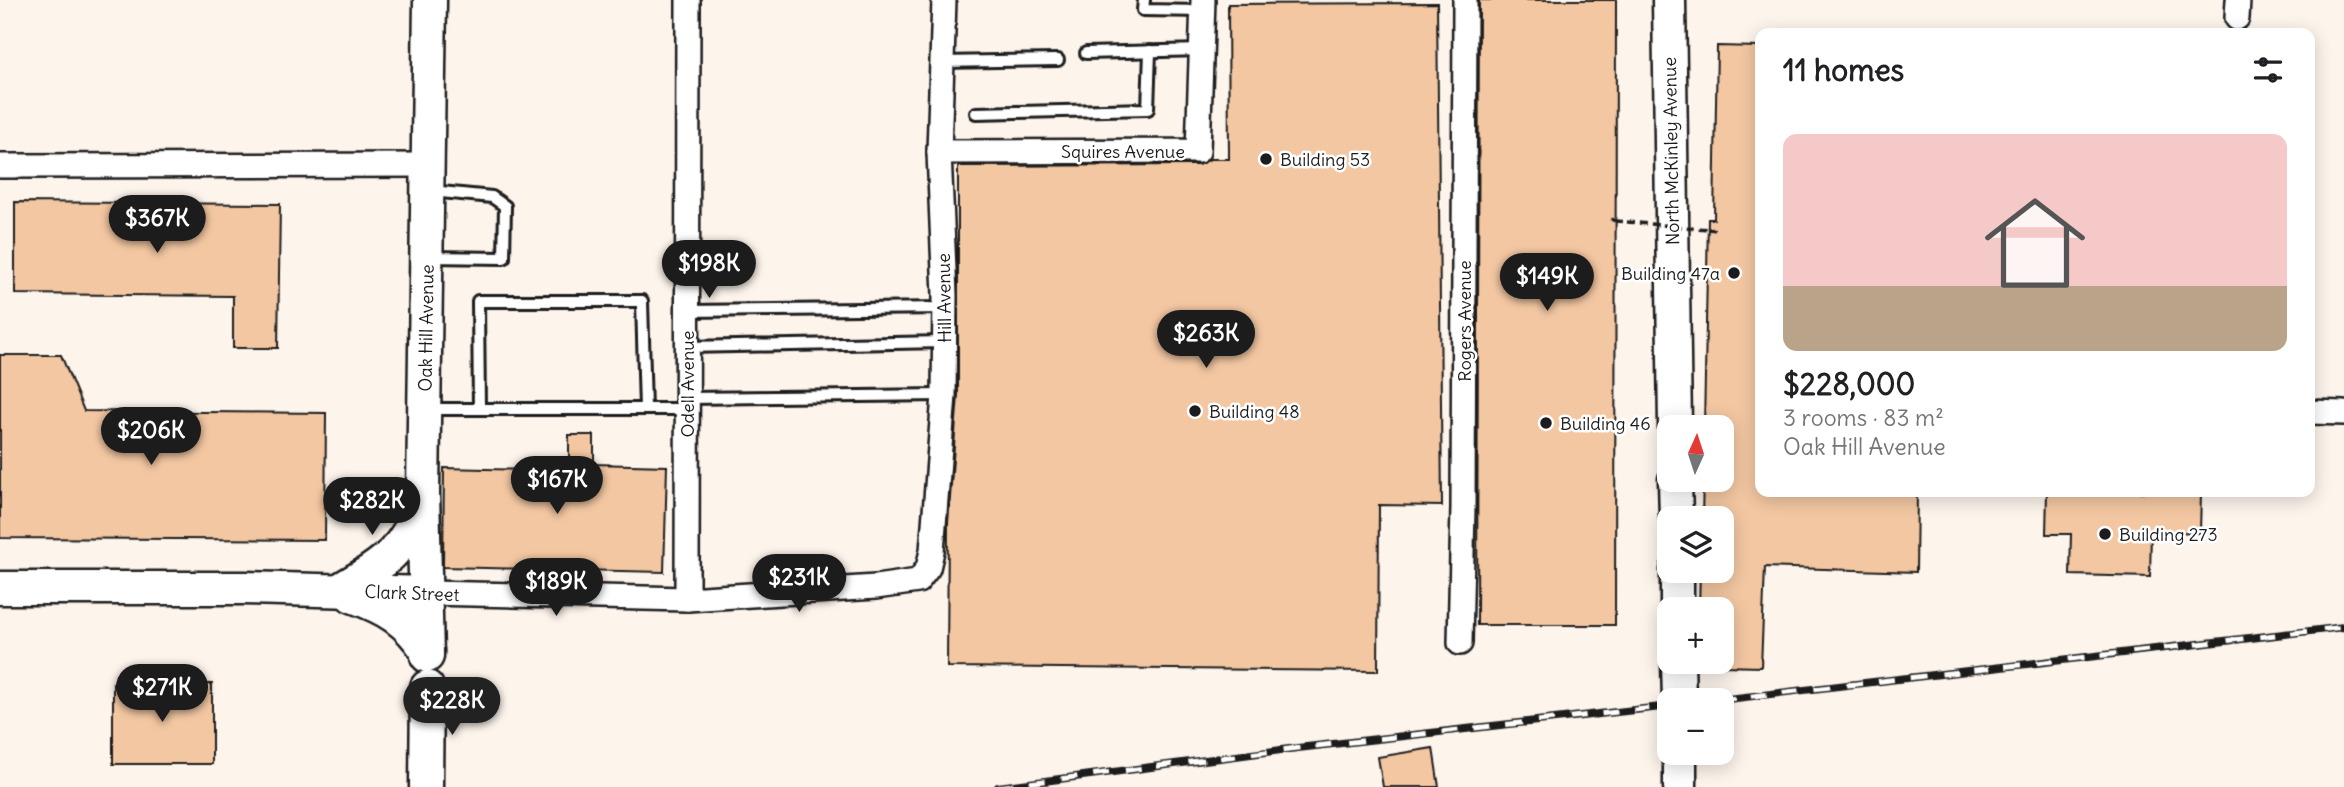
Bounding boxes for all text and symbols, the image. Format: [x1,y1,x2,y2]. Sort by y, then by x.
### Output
text: 11 homes [1783,51,1904,89]
icon: filters [2249,51,2287,89]
street label: North McKinley Avenue [1658,57,1684,245]
street label: Squires Avenue [1061,140,1185,163]
place label: Building 53 [1280,148,1370,171]
marker: Building 53 [1258,151,1274,167]
icon: home [1972,180,2098,306]
pin: $367K [108,196,206,255]
text: $367K [125,203,189,232]
pin: $198K [660,240,758,300]
text: $198K [678,248,740,277]
street label: Hill Avenue [932,253,956,343]
pin: $149K [1498,254,1596,313]
street label: Rogers Avenue [1453,260,1476,382]
text: $149K [1516,261,1578,290]
place label: Building 47a [1621,262,1720,285]
street label: Oak Hill Avenue [413,264,439,392]
marker: Building 47a [1726,265,1742,281]
pin: $263K [1157,310,1255,370]
text: $263K [1173,318,1239,347]
street label: Odell Avenue [676,331,699,437]
text: $228,000 [1783,365,1915,403]
place label: Building 48 [1209,400,1300,423]
marker: Building 48 [1187,403,1203,419]
text: 3 rooms · 83 m² [1783,403,1944,432]
pin: $206K [102,407,200,467]
place label: Building 46 [1560,412,1651,435]
text: $206K [117,415,185,444]
marker: Building 46 [1538,415,1554,431]
north arrow [1657,415,1734,492]
map controls [1657,415,1734,765]
text: Oak Hill Avenue [1783,432,1946,461]
pin: $167K [508,456,606,516]
text: $167K [527,464,587,493]
pin: $282K [323,477,421,537]
text: $282K [339,485,405,514]
button: layers [1657,506,1734,583]
place label: Building 273 [2119,523,2218,546]
marker: Building 273 [2097,526,2113,542]
pin: $231K [750,554,848,614]
pin: $189K [507,558,605,618]
text: $231K [768,562,830,591]
text: $189K [525,566,587,595]
street label: Clark Street [364,580,460,606]
button: + [1657,597,1734,674]
pin: $271K [113,664,211,724]
text: $271K [132,672,192,701]
pin: $228K [403,678,501,737]
text: $228K [419,685,485,714]
button: − [1657,688,1734,765]

